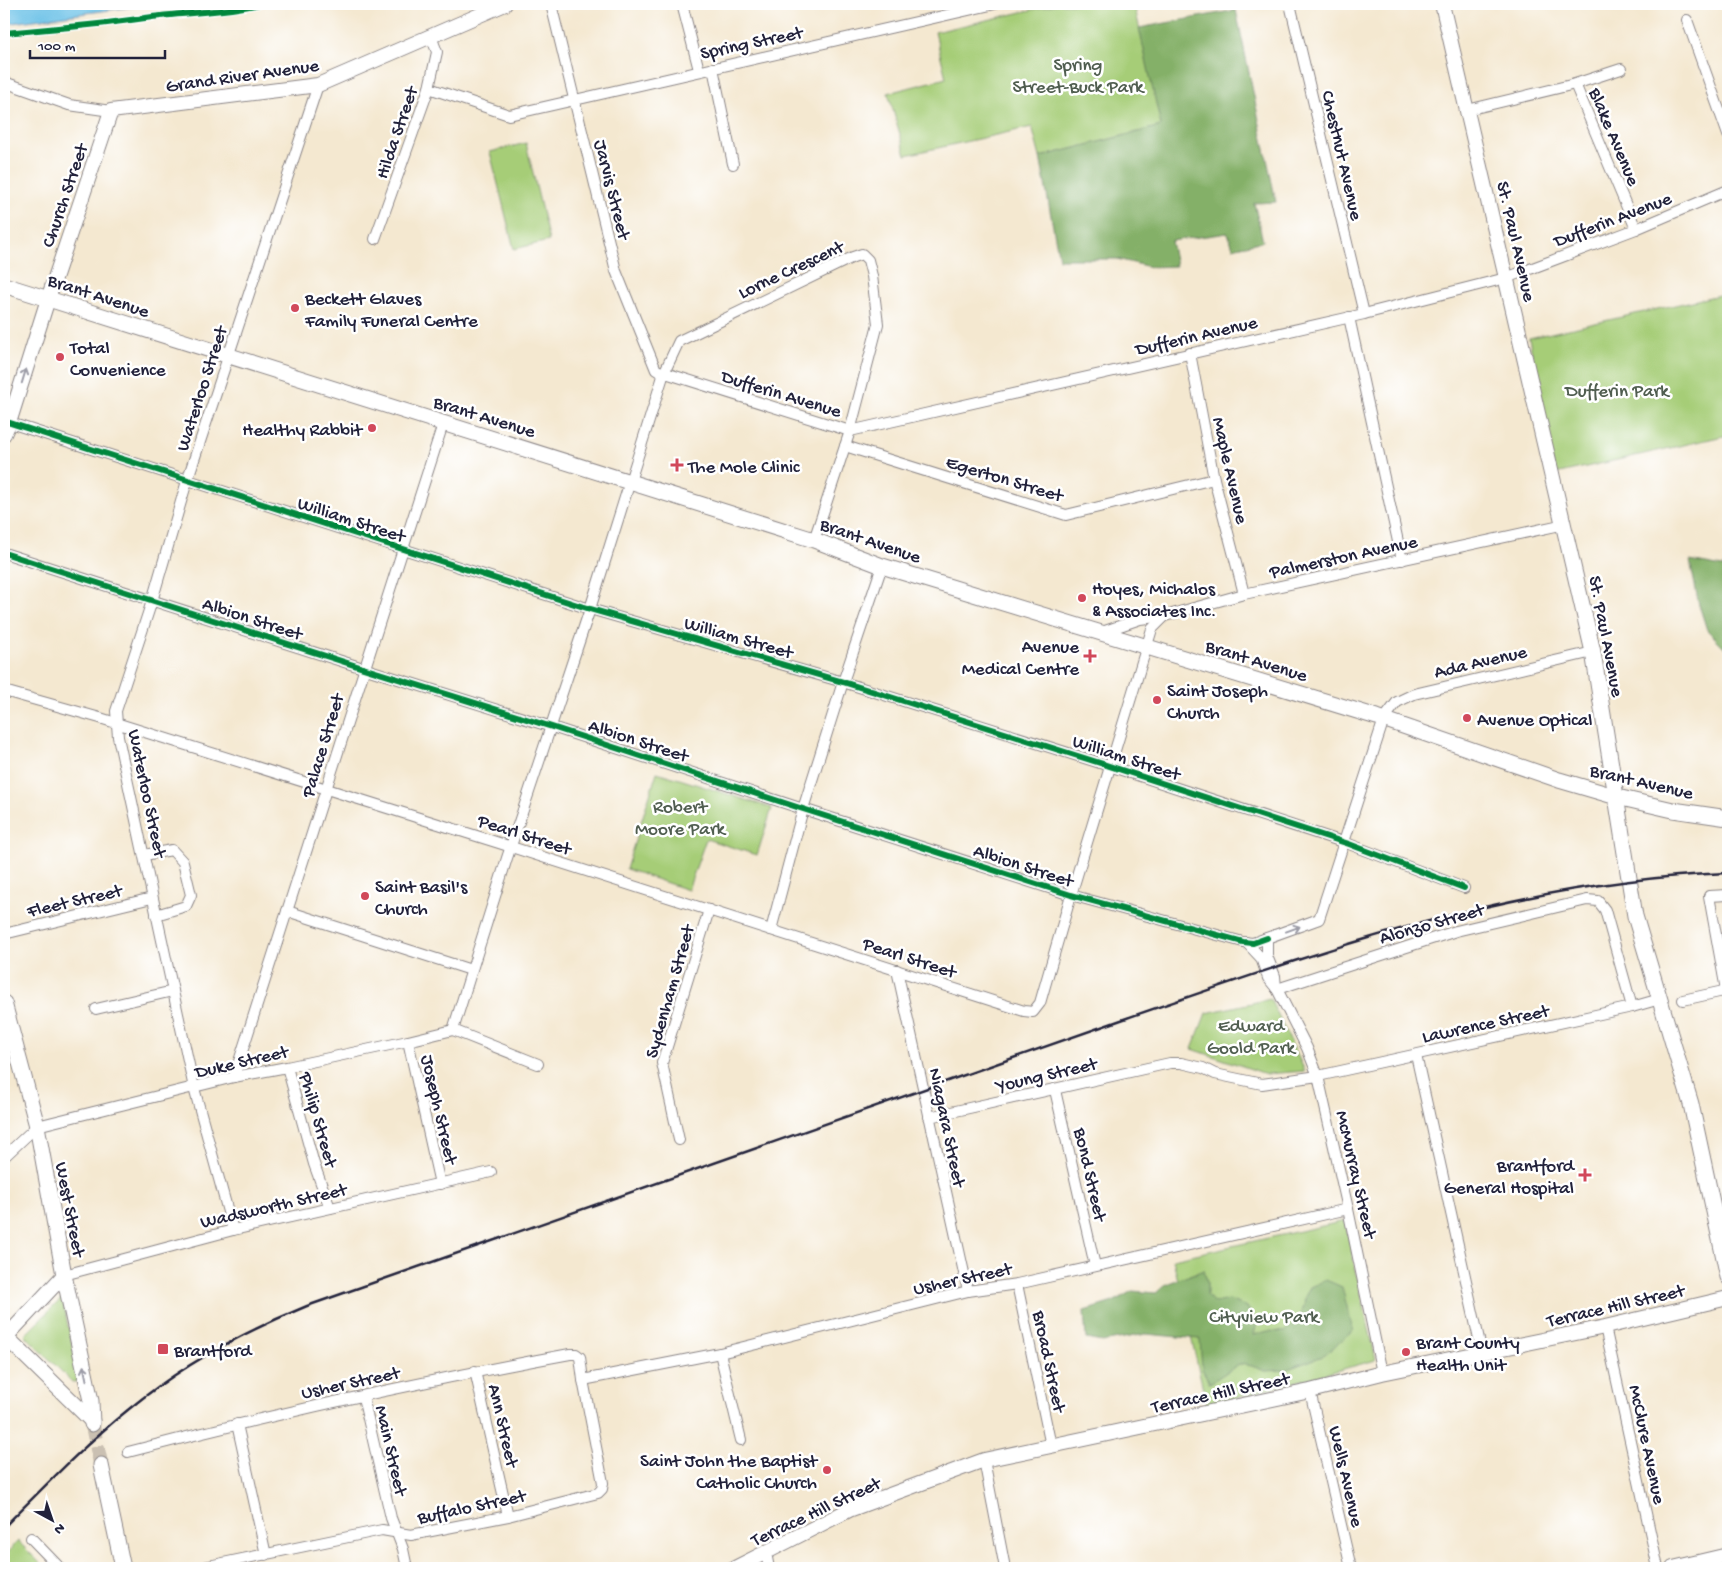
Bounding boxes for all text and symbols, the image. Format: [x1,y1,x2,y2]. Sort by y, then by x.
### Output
street label: Spring Street [698,22,807,66]
scale bar [30,28,165,60]
text: 100 m [37,38,76,56]
street label: Grand River Avenue [164,55,321,100]
park label: Spring Street-Buck Park [1013,55,1145,100]
street label: Hilda Street [372,82,426,182]
street label: Blake Avenue [1581,84,1644,190]
street label: Chestnut Avenue [1314,89,1367,223]
street label: Jarvis Street [587,138,635,244]
street label: Church Street [38,139,95,251]
street label: St. Paul Avenue [1490,179,1540,304]
street label: Dufferin Avenue [1549,188,1676,255]
street label: Lorne Crescent [735,236,850,306]
street label: Brant Avenue [43,270,152,325]
place label: Beckett Glaves Family Funeral Centre [304,289,478,334]
marker: Beckett Glaves Family Funeral Centre [289,302,301,314]
street label: Dufferin Avenue [1132,312,1260,363]
street label: Waterloo Street [172,322,235,454]
place label: Total Convenience [69,338,166,383]
marker: Total Convenience [54,351,66,363]
street label: Dufferin Avenue [716,366,844,425]
one-way arrow [19,369,29,385]
park label: Dufferin Park [1563,381,1670,404]
street label: Brant Avenue [429,392,538,445]
street label: Maple Avenue [1205,415,1252,527]
place label: Healthy Rabbit [242,420,364,443]
marker: Healthy Rabbit [366,422,378,434]
street label: Egerton Street [943,452,1067,510]
place label: The Mole Clinic [687,457,800,480]
marker: The Mole Clinic [670,458,684,472]
street label: William Street [294,493,410,550]
street label: Brant Avenue [815,514,924,570]
street label: Palmerston Avenue [1267,531,1420,586]
street label: St. Paul Avenue [1582,574,1628,699]
place label: Hoyes, Michalos & Associates Inc. [1092,579,1217,624]
marker: Hoyes, Michalos & Associates Inc. [1076,592,1088,604]
street label: Albion Street [199,593,307,648]
street label: William Street [681,613,797,666]
street label: Brant Avenue [1201,636,1310,689]
place label: Avenue Medical Centre [962,637,1079,682]
street label: Ada Avenue [1432,642,1530,685]
marker: Avenue Medical Centre [1083,649,1097,663]
place label: Saint Joseph Church [1167,681,1268,726]
street label: Palace Street [297,689,352,802]
marker: Saint Joseph Church [1151,694,1163,706]
place label: Avenue Optical [1477,710,1593,733]
marker: Avenue Optical [1461,712,1473,724]
street label: Albion Street [585,715,693,770]
street label: Waterloo Street [121,728,171,862]
street label: William Street [1069,731,1185,788]
street label: Brant Avenue [1586,760,1695,807]
park label: Robert Moore Park [635,797,727,842]
street label: Pearl Street [473,810,576,863]
street label: Albion Street [970,840,1078,895]
place label: Saint Basil's Church [375,877,468,922]
street label: Fleet Street [24,880,127,925]
marker: Saint Basil's Church [359,890,371,902]
street label: Alonzo Street [1377,899,1489,951]
street label: Sydenham Street [641,921,702,1061]
one-way arrow [1284,924,1300,933]
street label: Pearl Street [858,933,961,986]
street label: Lawrence Street [1420,1000,1554,1050]
park label: Edward Goold Park [1207,1016,1296,1061]
street label: Duke Street [191,1041,293,1086]
street label: Joseph Street [414,1053,462,1169]
street label: Young Street [992,1053,1102,1100]
street label: Niagara Street [922,1066,970,1191]
street label: Philip Street [292,1069,342,1172]
street label: McMurray Street [1329,1109,1381,1243]
street label: Bond Street [1066,1125,1111,1226]
place label: Brantford General Hospital [1444,1156,1576,1201]
street label: West Street [48,1160,89,1261]
marker: Brantford General Hospital [1578,1168,1592,1182]
street label: Wadsworth Street [198,1179,351,1235]
street label: Usher Street [911,1258,1016,1302]
street label: Terrace Hill Street [1544,1280,1689,1335]
park label: Cityview Park [1209,1307,1320,1330]
street label: Broad Street [1025,1308,1070,1417]
place label: Brant County Health Unit [1415,1333,1520,1378]
place label: Brantford [173,1341,253,1364]
marker: Brantford [156,1342,170,1356]
marker: Brant County Health Unit [1400,1346,1412,1358]
street label: Usher Street [299,1362,404,1406]
one-way arrow [80,1366,90,1382]
street label: Terrace Hill Street [1149,1368,1294,1420]
street label: Ann Street [481,1382,523,1472]
street label: McClure Avenue [1622,1383,1669,1507]
street label: Main Street [368,1403,412,1500]
street label: Wells Avenue [1322,1424,1367,1530]
place label: Saint John the Baptist Catholic Church [640,1451,819,1496]
marker: Saint John the Baptist Catholic Church [821,1464,833,1476]
street label: Terrace Hill Street [747,1472,887,1554]
street label: Buffalo Street [415,1485,530,1531]
north arrow [28,1494,78,1544]
text: N [50,1519,68,1537]

